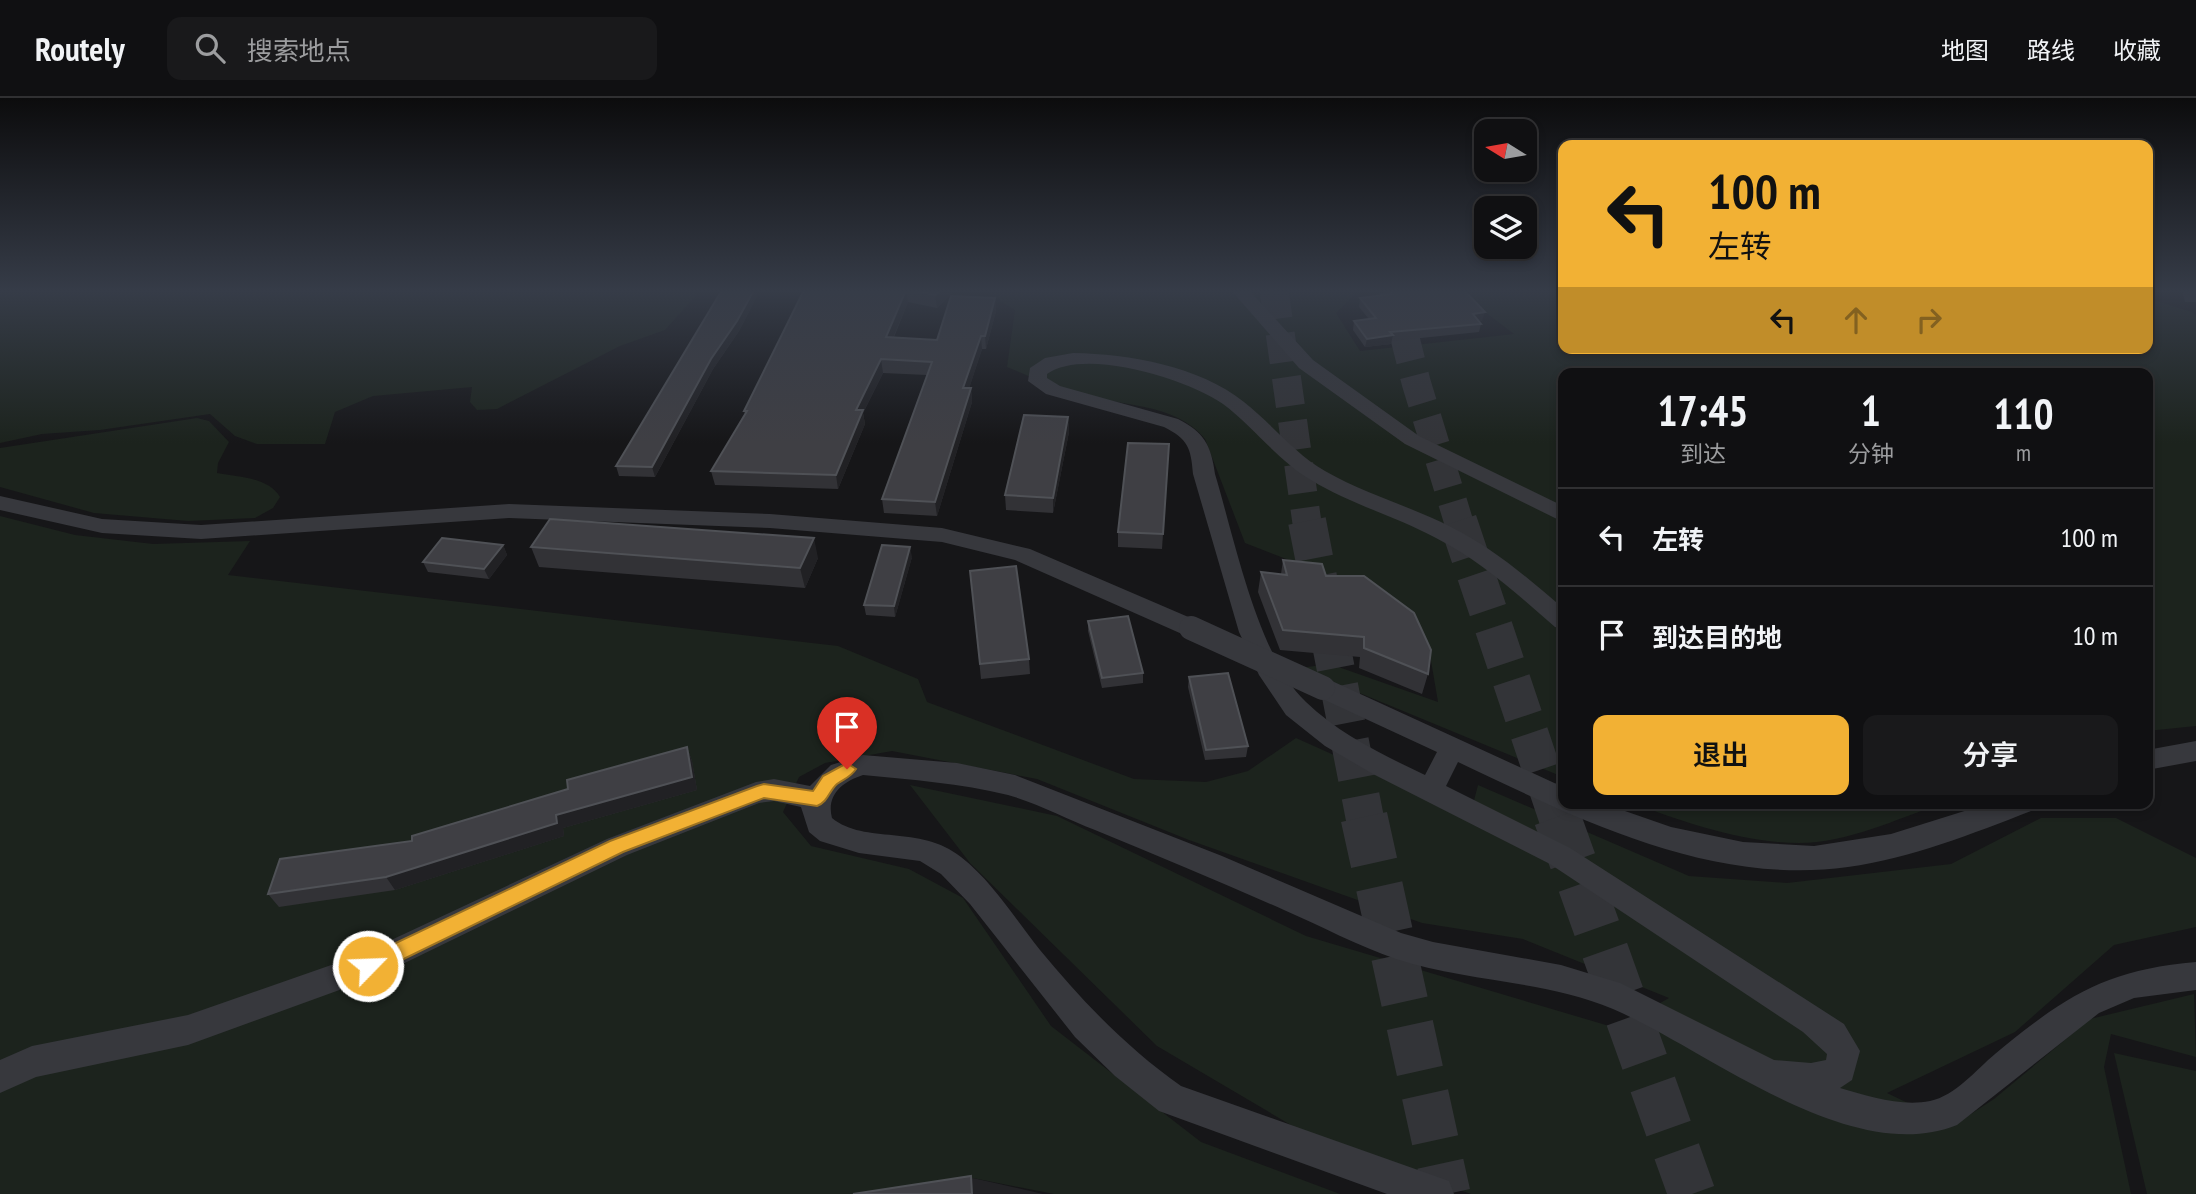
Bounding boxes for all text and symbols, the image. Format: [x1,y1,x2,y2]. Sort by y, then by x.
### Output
search box [167,17,657,80]
text: Routely [35,27,125,70]
icon: search [191,29,229,67]
text: 搜索地点 [247,34,351,67]
text: 地图 [1941,35,1989,66]
text: 路线 [2027,35,2075,66]
text: 收藏 [2113,35,2161,66]
north arrow [1474,119,1536,182]
map controls [1474,119,1537,259]
text: 100 m [1708,159,1821,223]
icon: left [1593,168,1684,259]
button: layers [1474,196,1537,259]
text: 左转 [1708,225,1772,267]
icon: left [1764,301,1802,339]
icon: ahead [1837,301,1875,339]
icon: right [1910,301,1948,339]
text: 17:45 [1657,383,1748,438]
text: 1 [1861,383,1881,438]
text: 110 [1993,386,2054,441]
text: m [2016,438,2031,467]
text: 到达 [1680,439,1726,468]
text: 分钟 [1848,439,1894,468]
icon: left [1593,518,1631,556]
text: 100 m [2060,521,2118,554]
text: 左转 [1652,523,1704,556]
icon: arrive [1593,616,1631,654]
text: 10 m [2072,619,2118,652]
text: 到达目的地 [1652,621,1782,654]
pin [817,697,877,769]
icon: arrive [828,708,866,746]
button: 退出 [1593,715,1849,795]
button: 分享 [1863,715,2118,795]
position arrow [331,929,405,1003]

